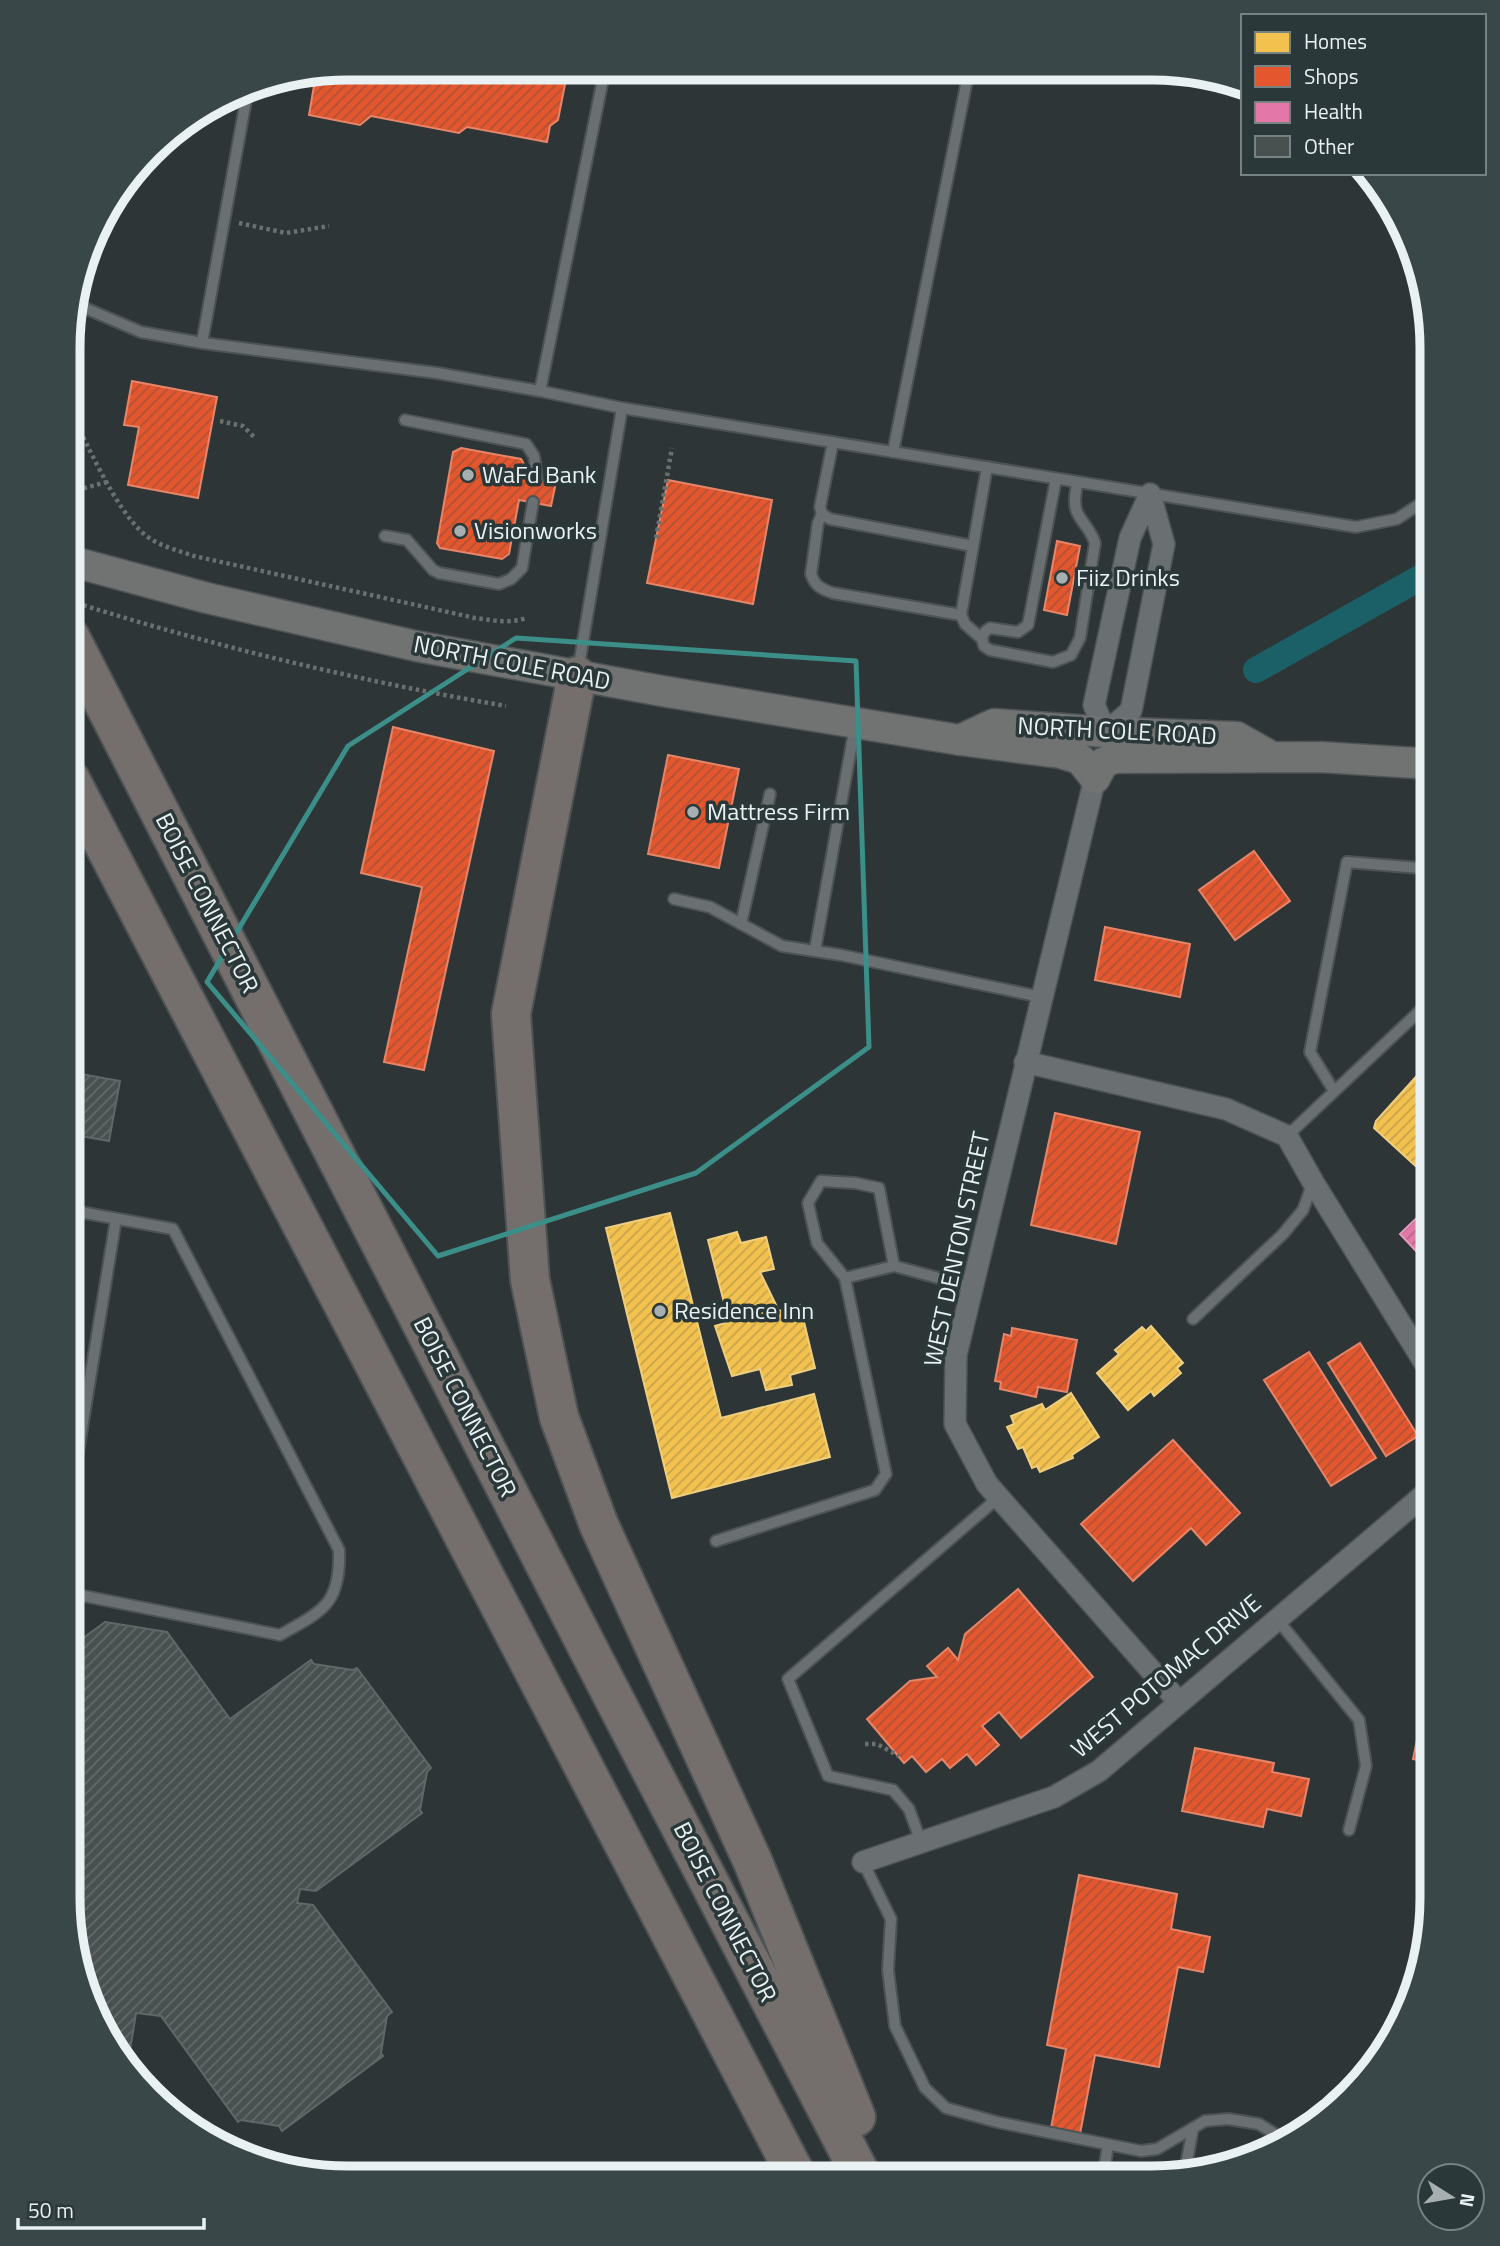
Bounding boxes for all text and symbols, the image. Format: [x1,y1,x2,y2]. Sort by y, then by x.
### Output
legend [1241,14,1486,175]
text: Homes [1304,25,1367,57]
text: Shops [1304,60,1359,92]
text: Health [1304,95,1363,127]
text: Other [1304,130,1354,162]
place label: WaFd Bank [482,456,597,492]
marker: WaFd Bank [460,467,476,483]
place label: Visionworks [474,512,597,548]
marker: Visionworks [452,523,468,539]
place label: Fiiz Drinks [1076,559,1180,595]
marker: Fiiz Drinks [1054,570,1070,586]
street label: NORTH COLE ROAD [411,625,614,699]
street label: NORTH COLE ROAD [1016,707,1218,753]
place label: Mattress Firm [707,793,850,829]
marker: Mattress Firm [685,804,701,820]
street label: BOISE CONNECTOR [147,806,269,999]
street label: WEST DENTON STREET [914,1128,999,1370]
place label: Residence Inn [674,1292,814,1328]
marker: Residence Inn [652,1303,668,1319]
street label: BOISE CONNECTOR [405,1310,527,1503]
street label: WEST POTOMAC DRIVE [1062,1585,1268,1766]
street label: BOISE CONNECTOR [665,1815,787,2008]
north arrow [1416,2162,1486,2232]
scale bar [18,2186,203,2230]
text: N [1453,2191,1484,2210]
text: 50 m [28,2194,74,2226]

